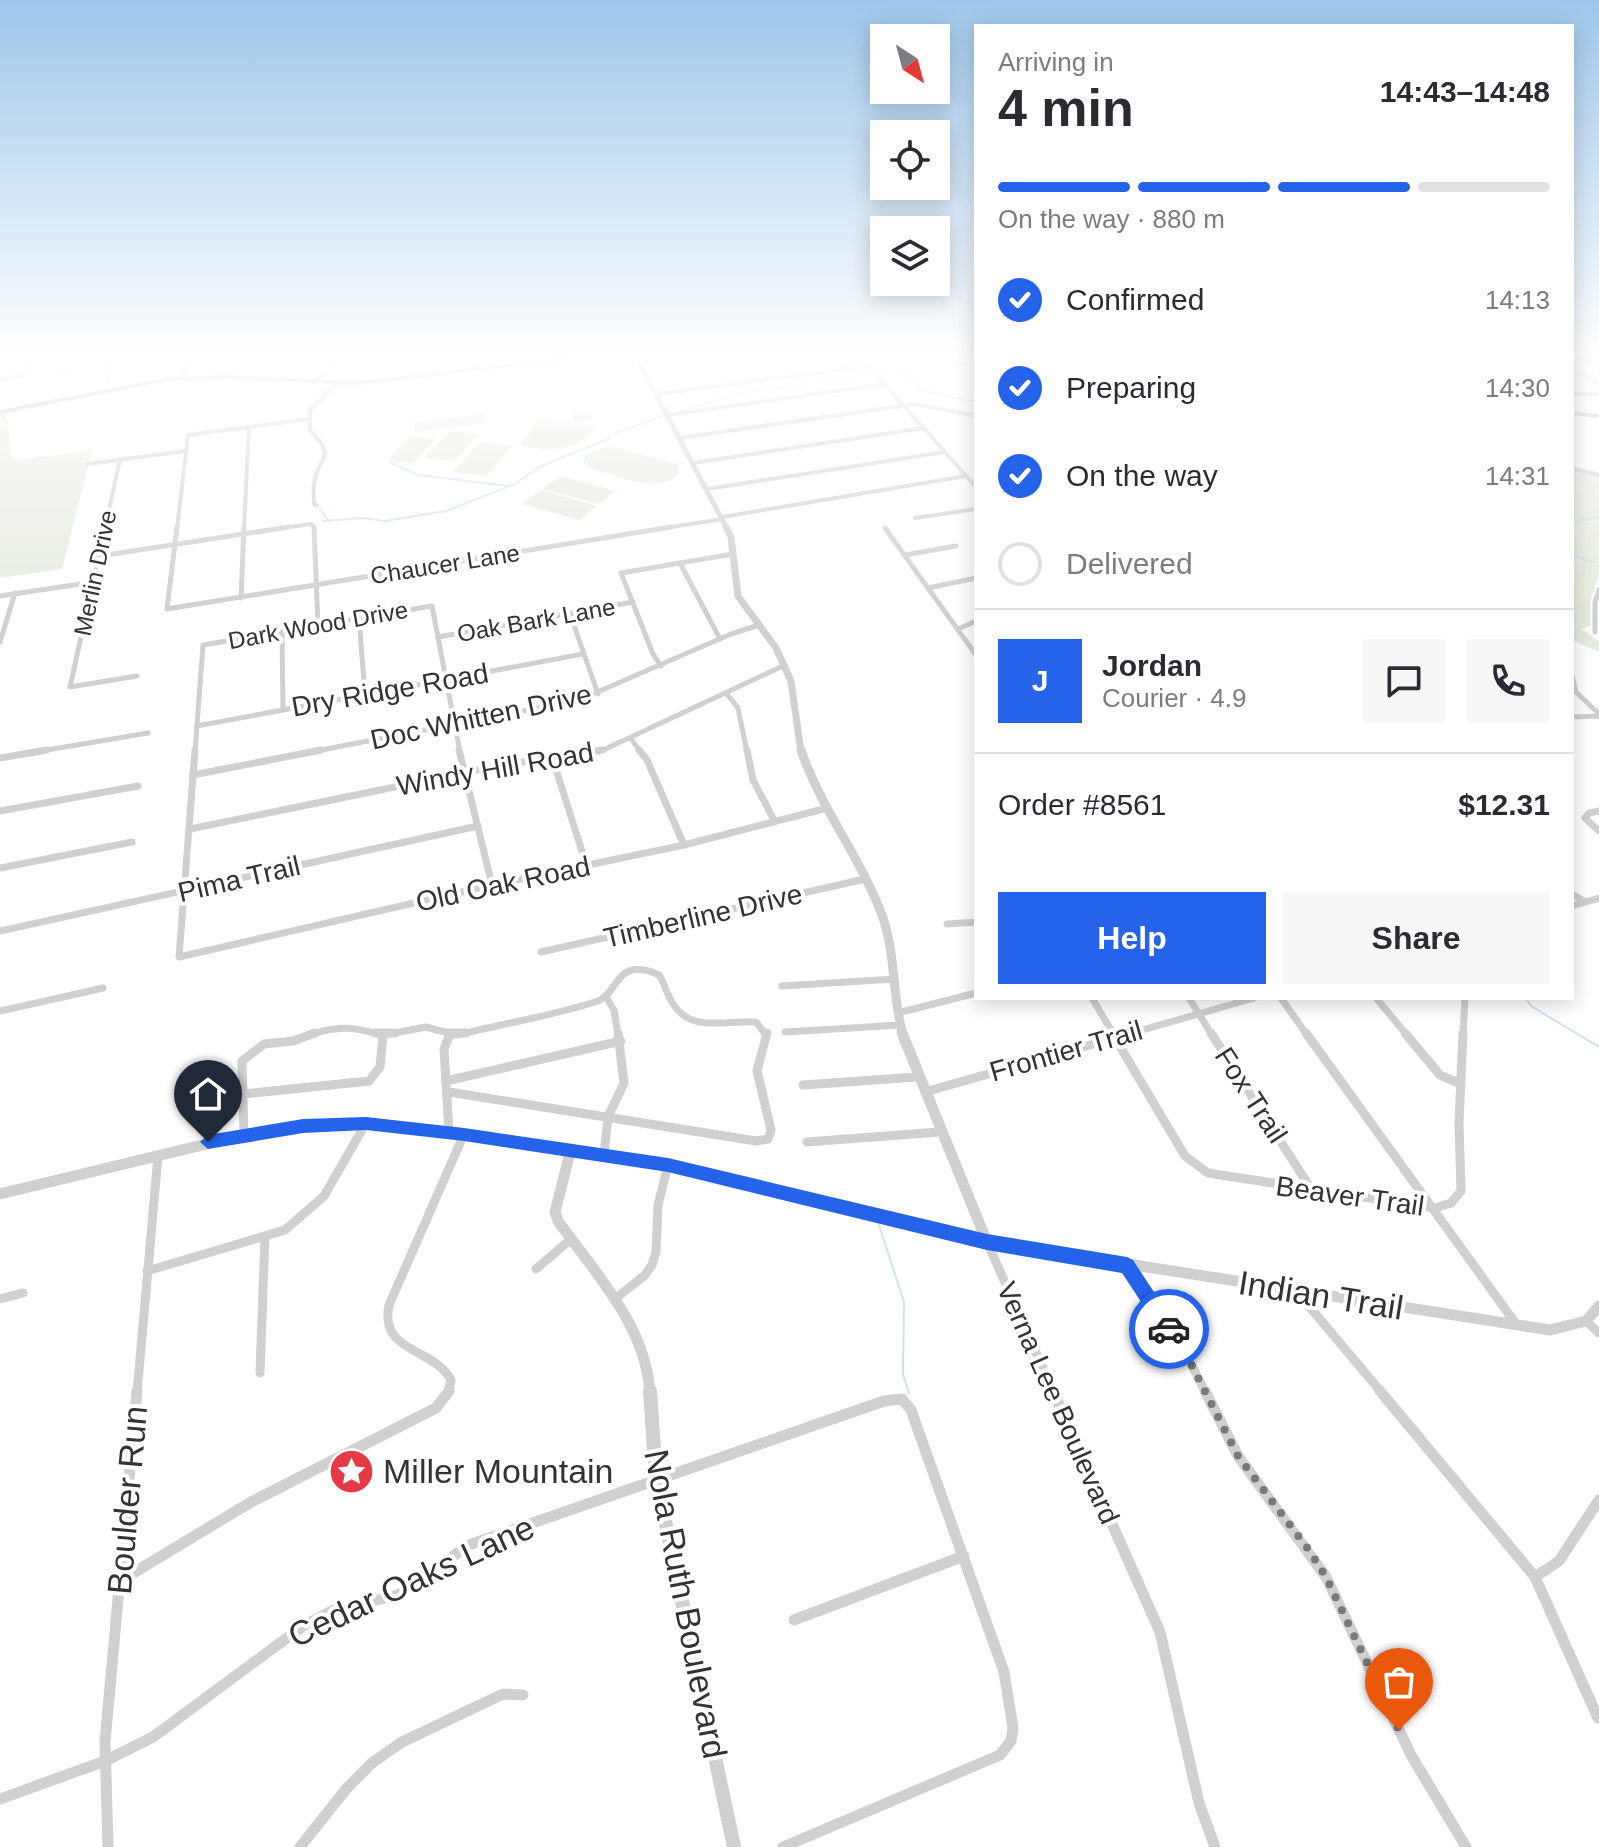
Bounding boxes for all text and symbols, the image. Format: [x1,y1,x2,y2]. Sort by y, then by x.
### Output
north arrow [870,24,950,104]
map controls [870,24,950,296]
text: Arriving in [998,47,1114,77]
text: 14:43–14:48 [1380,75,1550,108]
text: 4 min [998,79,1134,137]
button: locate [870,120,950,200]
text: On the way · 880 m [998,204,1225,234]
button: layers [870,216,950,296]
icon: check [998,278,1042,322]
text: Confirmed [1066,283,1204,316]
text: 14:13 [1485,285,1550,315]
icon: check [998,366,1042,410]
text: Preparing [1066,371,1196,404]
text: 14:30 [1485,373,1550,403]
icon: check [998,454,1042,498]
text: On the way [1066,459,1218,492]
text: 14:31 [1485,461,1550,491]
street label: Merlin Drive [68,508,122,638]
street label: Chaucer Lane [368,539,522,589]
text: Delivered [1066,547,1193,580]
street label: Oak Bark Lane [455,593,617,647]
street label: Dark Wood Drive [226,596,410,654]
button: chat [1362,639,1446,723]
button: phone [1466,639,1550,723]
text: Jordan [1102,649,1202,682]
street label: Dry Ridge Road [289,657,491,723]
text: J [1032,664,1048,697]
street label: Doc Whitten Drive [367,678,595,756]
text: Courier · 4.9 [1102,683,1247,713]
street label: Windy Hill Road [394,736,596,802]
text: Order #8561 [998,788,1166,821]
text: $12.31 [1458,788,1550,821]
street label: Pima Trail [175,850,303,908]
street label: Old Oak Road [413,850,593,918]
street label: Timberline Drive [601,878,805,954]
button: Help [998,892,1266,984]
button: Share [1282,892,1550,984]
street label: Frontier Trail [986,1014,1146,1088]
street label: Fox Trail [1209,1042,1293,1148]
pin [174,1060,242,1142]
icon: home [186,1072,230,1116]
street label: Beaver Trail [1274,1170,1426,1222]
street label: Indian Trail [1236,1263,1406,1327]
street label: Verna Lee Boulevard [991,1277,1125,1529]
courier [1129,1289,1209,1369]
icon: car [1147,1307,1191,1351]
street label: Boulder Run [100,1404,154,1596]
street label: Nola Ruth Boulevard [637,1446,735,1762]
place icon: Miller Mountain [328,1447,376,1495]
place label: Miller Mountain [383,1452,614,1490]
street label: Cedar Oaks Lane [282,1507,540,1655]
pin [1365,1648,1433,1730]
icon: bag [1377,1660,1421,1704]

